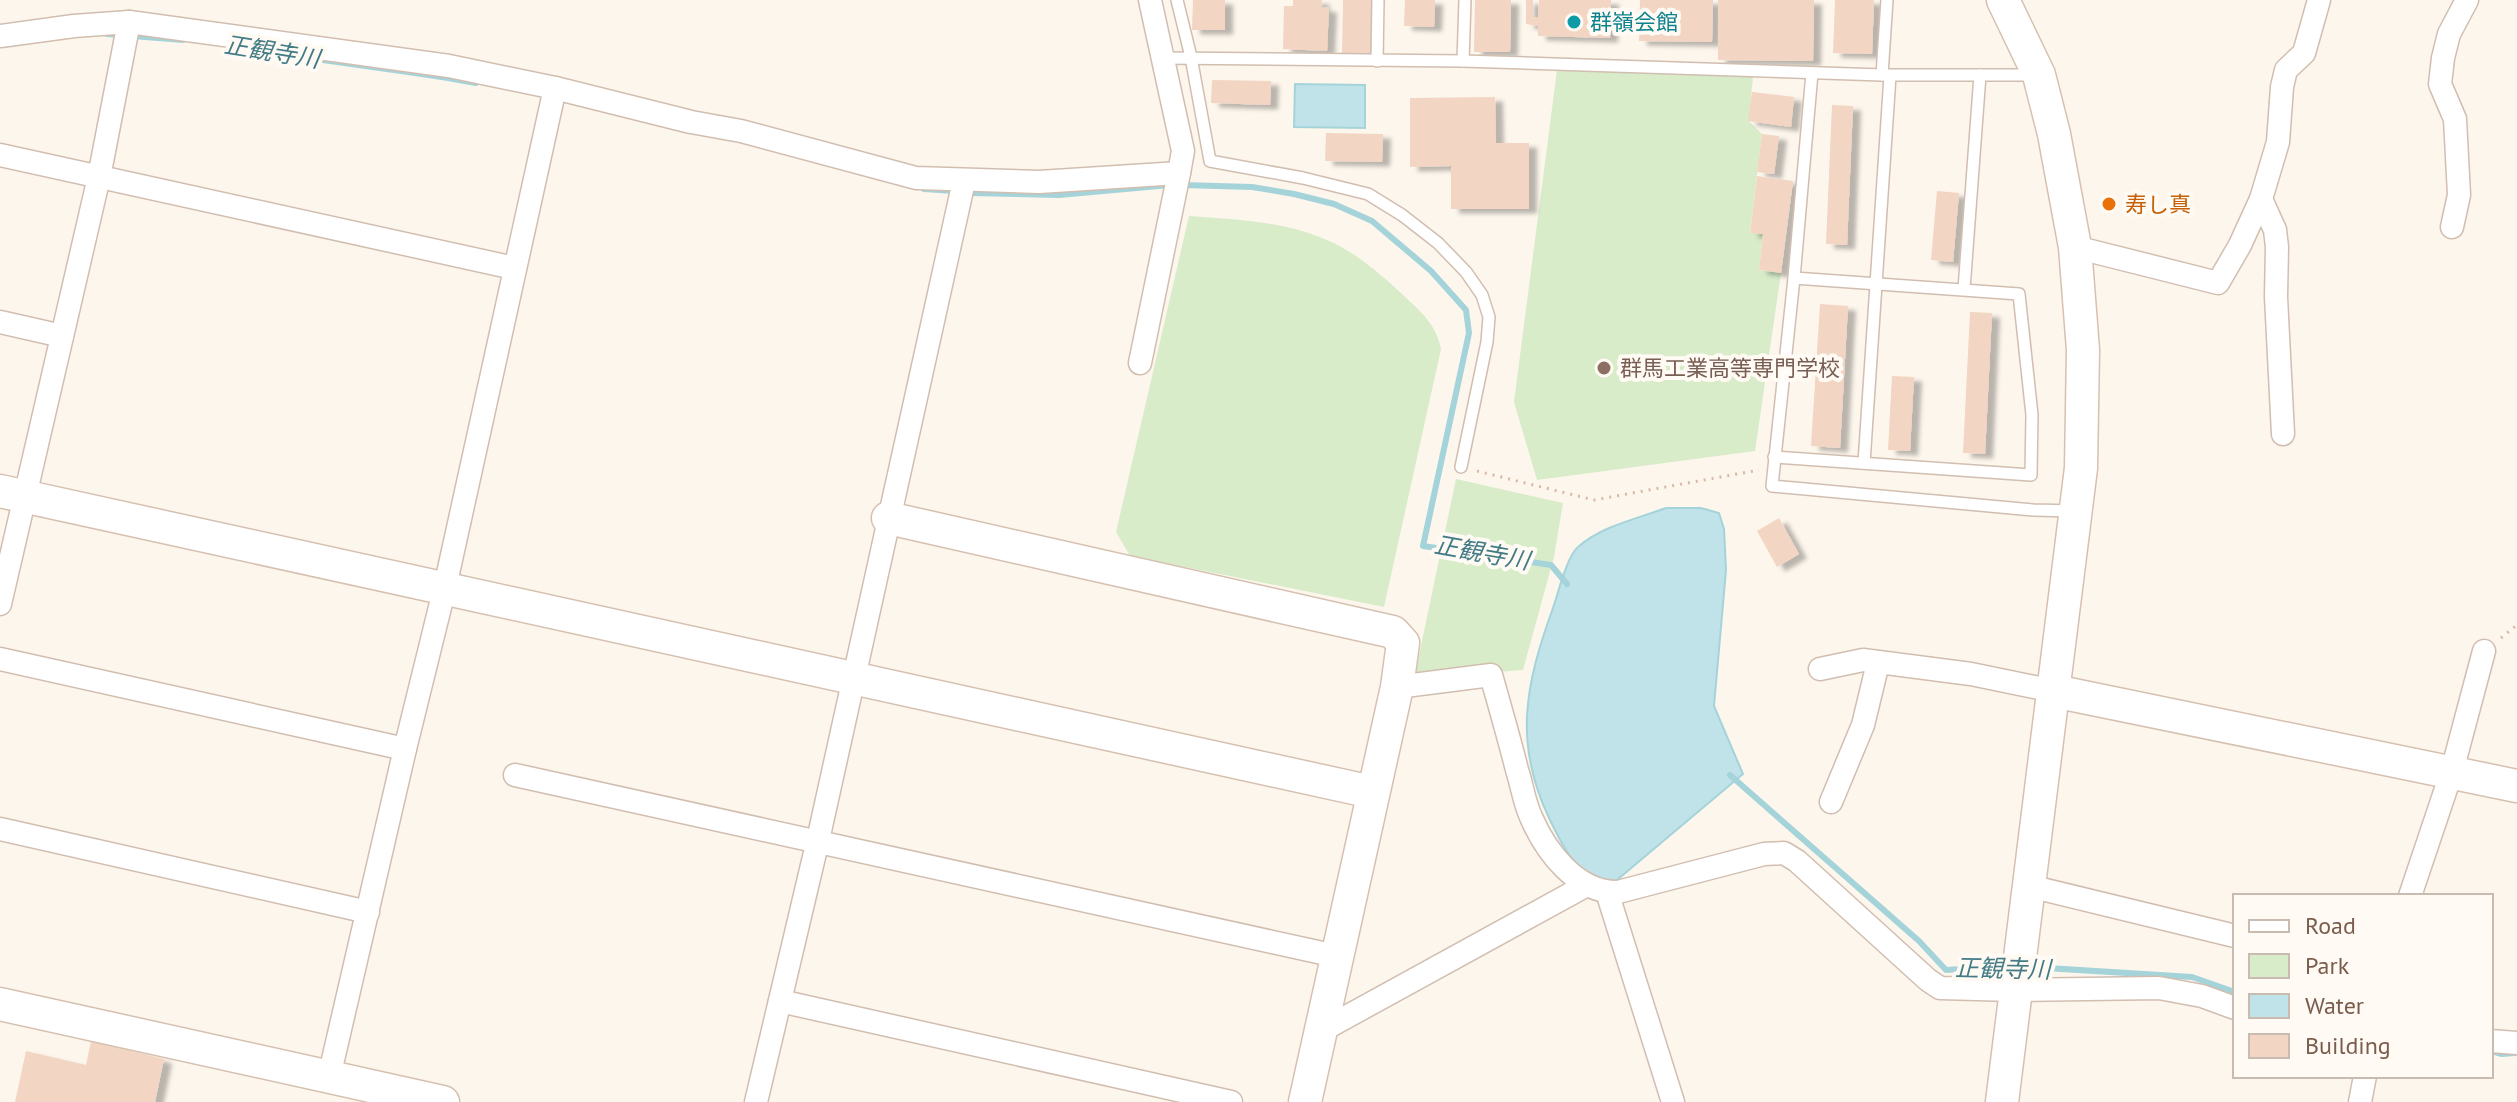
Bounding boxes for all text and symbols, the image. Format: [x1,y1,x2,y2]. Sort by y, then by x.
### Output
place label: 群嶺会館 [1590,8,1678,36]
marker: 群嶺会館 [1565,13,1583,31]
water label: 正観寺川 [222,29,325,75]
place label: 寿し真 [2125,190,2191,218]
marker: 寿し真 [2100,195,2118,213]
place label: 群馬工業高等専門学校 [1620,354,1840,382]
marker: 群馬工業高等専門学校 [1595,359,1613,377]
water label: 正観寺川 [1432,529,1535,577]
legend [2233,894,2493,1078]
text: Road [2305,910,2356,941]
text: Park [2305,950,2350,981]
water label: 正観寺川 [1955,952,2054,985]
text: Water [2305,990,2364,1021]
text: Building [2305,1030,2391,1061]

